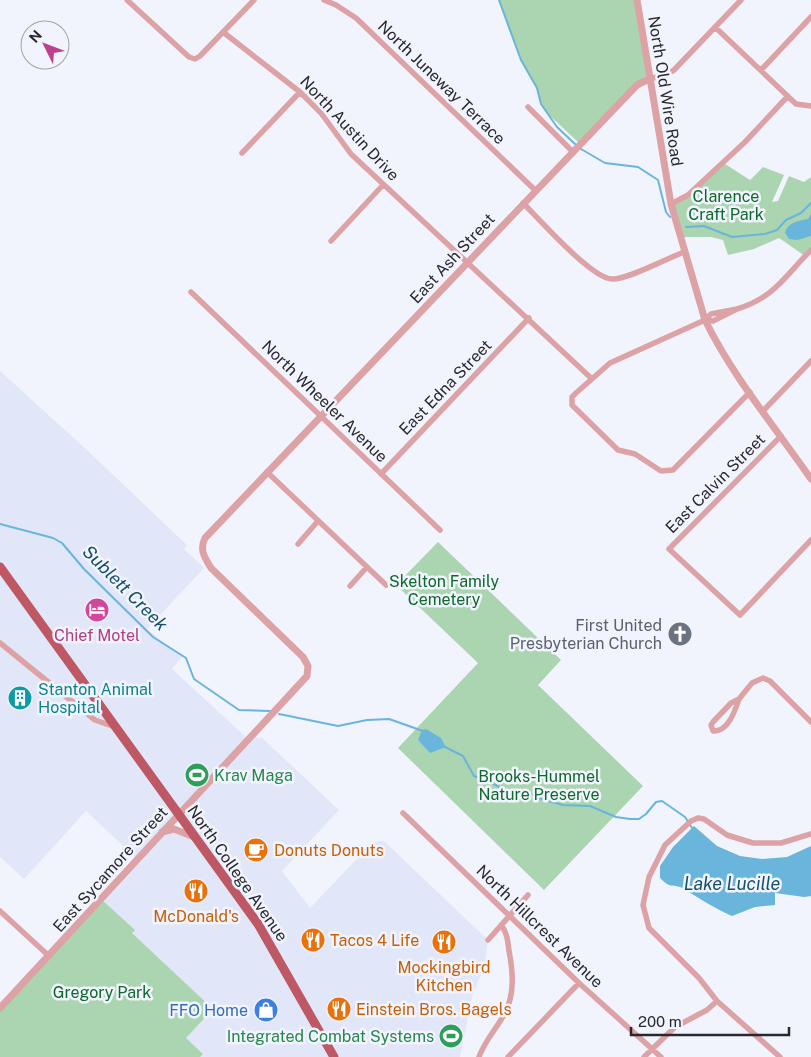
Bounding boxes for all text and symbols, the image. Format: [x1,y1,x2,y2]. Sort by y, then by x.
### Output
street label: North Old Wire Road [644,15,687,167]
street label: North Juneway Terrace [374,17,509,148]
north arrow [20,20,70,70]
text: N [26,27,45,46]
street label: North Austin Drive [296,72,403,185]
park label: Clarence Craft Park [688,187,764,224]
street label: East Ash Street [406,210,499,307]
street label: North Wheeler Avenue [258,336,391,466]
street label: East Edna Street [395,336,496,439]
street label: East Calvin Street [662,430,769,537]
water label: Sublett Creek [78,541,172,635]
park label: Skelton Family Cemetery [389,572,499,609]
hotel icon: Chief Motel [84,597,110,623]
place label: First United Presbyterian Church [510,616,662,653]
church icon: First United Presbyterian Church [667,621,693,647]
place label: Chief Motel [54,626,140,645]
place label: Stanton Animal Hospital [38,680,153,717]
building icon: Stanton Animal Hospital [7,685,33,711]
sports icon: Krav Maga [184,762,210,788]
place label: Krav Maga [214,766,293,785]
park label: Brooks-Hummel Nature Preserve [478,767,600,804]
street label: North College Avenue [183,802,292,945]
street label: East Sycamore Street [49,803,172,936]
cafe icon: Donuts Donuts [243,837,269,863]
place label: Donuts Donuts [274,841,384,860]
street label: North Hillcrest Avenue [472,861,607,992]
water label: Lake Lucille [684,873,780,894]
restaurant icon: McDonald's [183,878,209,904]
place label: McDonald's [153,907,239,926]
restaurant icon: Tacos 4 Life [300,927,326,953]
restaurant icon: Mockingbird Kitchen [431,929,457,955]
place label: Tacos 4 Life [330,931,419,950]
place label: Mockingbird Kitchen [397,958,491,995]
park label: Gregory Park [53,983,151,1002]
restaurant icon: Einstein Bros. Bagels [326,996,352,1022]
shop icon: FFO Home [253,997,279,1023]
place label: Einstein Bros. Bagels [356,1000,511,1019]
place label: FFO Home [169,1001,248,1020]
scale bar [631,1004,788,1036]
text: 200 m [638,1013,682,1030]
sports icon: Integrated Combat Systems [438,1023,464,1049]
place label: Integrated Combat Systems [227,1027,434,1046]

